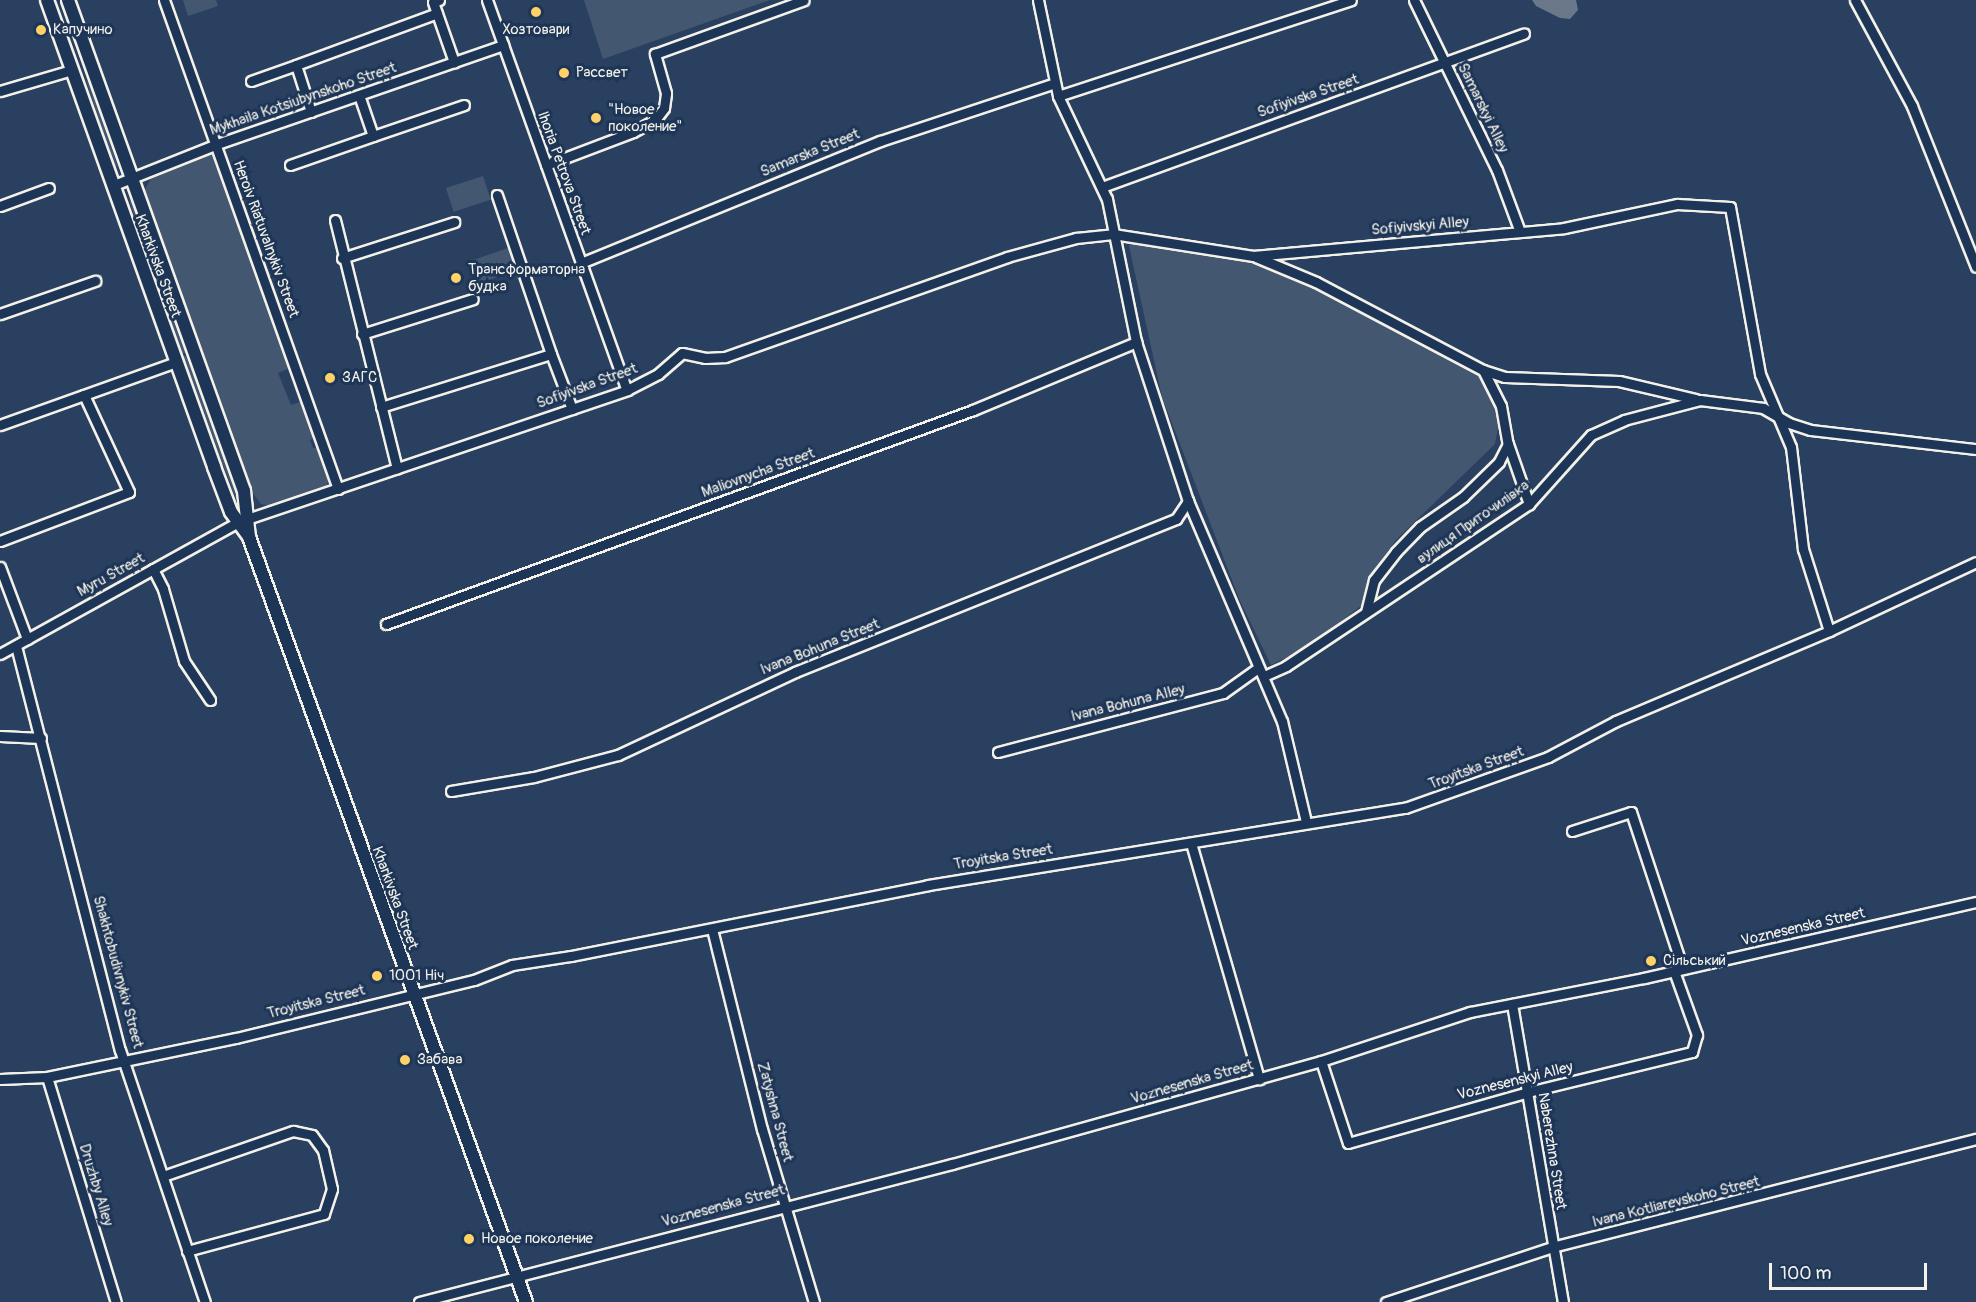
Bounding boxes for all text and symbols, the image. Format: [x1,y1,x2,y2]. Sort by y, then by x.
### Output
marker: Хозтовари [529,5,543,19]
place label: Капучино [53,21,112,39]
place label: Хозтовари [502,21,570,39]
marker: Капучино [34,23,48,37]
street label: Mykhaila Kotsiubynskoho Street [207,59,399,139]
street label: Samarskyi Alley [1454,60,1512,156]
place label: Рассвет [576,64,628,82]
marker: Рассвет [557,66,571,80]
street label: Sofiyivska Street [1255,70,1361,122]
place label: "Новое поколение" [608,100,682,135]
street label: Ihoria Petrova Street [533,109,595,237]
marker: "Новое поколение" [589,111,603,125]
street label: Samarska Street [758,125,862,181]
street label: Heroiv Riatuvalnykiv Street [229,158,303,320]
street label: Kharkivska Street [131,212,185,320]
street label: Sofiyivskyi Alley [1371,213,1469,239]
place label: Трансформаторна будка [468,260,585,295]
marker: Трансформаторна будка [449,271,463,285]
street label: Sofiyivska Street [534,359,640,413]
place label: ЗАГС [342,369,377,387]
marker: ЗАГС [323,371,337,385]
street label: Maliovnycha Street [699,444,817,502]
street label: вулиця Приточилівка [1413,476,1533,568]
street label: Myru Street [74,549,148,601]
street label: Ivana Bohuna Street [758,615,882,679]
street label: Ivana Bohuna Alley [1069,680,1187,726]
street label: Troyitska Street [1426,742,1526,794]
street label: Troyitska Street [952,840,1054,874]
street label: Kharkivska Street [368,844,422,952]
street label: Shakhtobudivnykiv Street [89,894,147,1050]
street label: Voznesenska Street [1739,904,1867,950]
place label: Сільський [1663,952,1726,970]
marker: Сільський [1644,954,1658,968]
place label: 1001 Ніч [389,967,444,985]
marker: 1001 Ніч [370,969,384,983]
street label: Troyitska Street [265,981,367,1023]
place label: Забава [417,1051,462,1069]
marker: Забава [398,1053,412,1067]
street label: Voznesenska Street [1129,1056,1255,1108]
street label: Voznesenskyi Alley [1455,1058,1575,1104]
street label: Zatyshna Street [753,1060,797,1164]
street label: Naberezhna Street [1534,1091,1570,1211]
street label: Druzhby Alley [75,1142,117,1228]
street label: Ivana Kotliarevskoho Street [1590,1172,1762,1232]
street label: Voznesenska Street [660,1181,786,1231]
place label: Новое поколение [481,1230,593,1248]
marker: Новое поколение [462,1232,476,1246]
scale bar [1772,1251,1930,1289]
text: 100 m [1780,1262,1832,1285]

